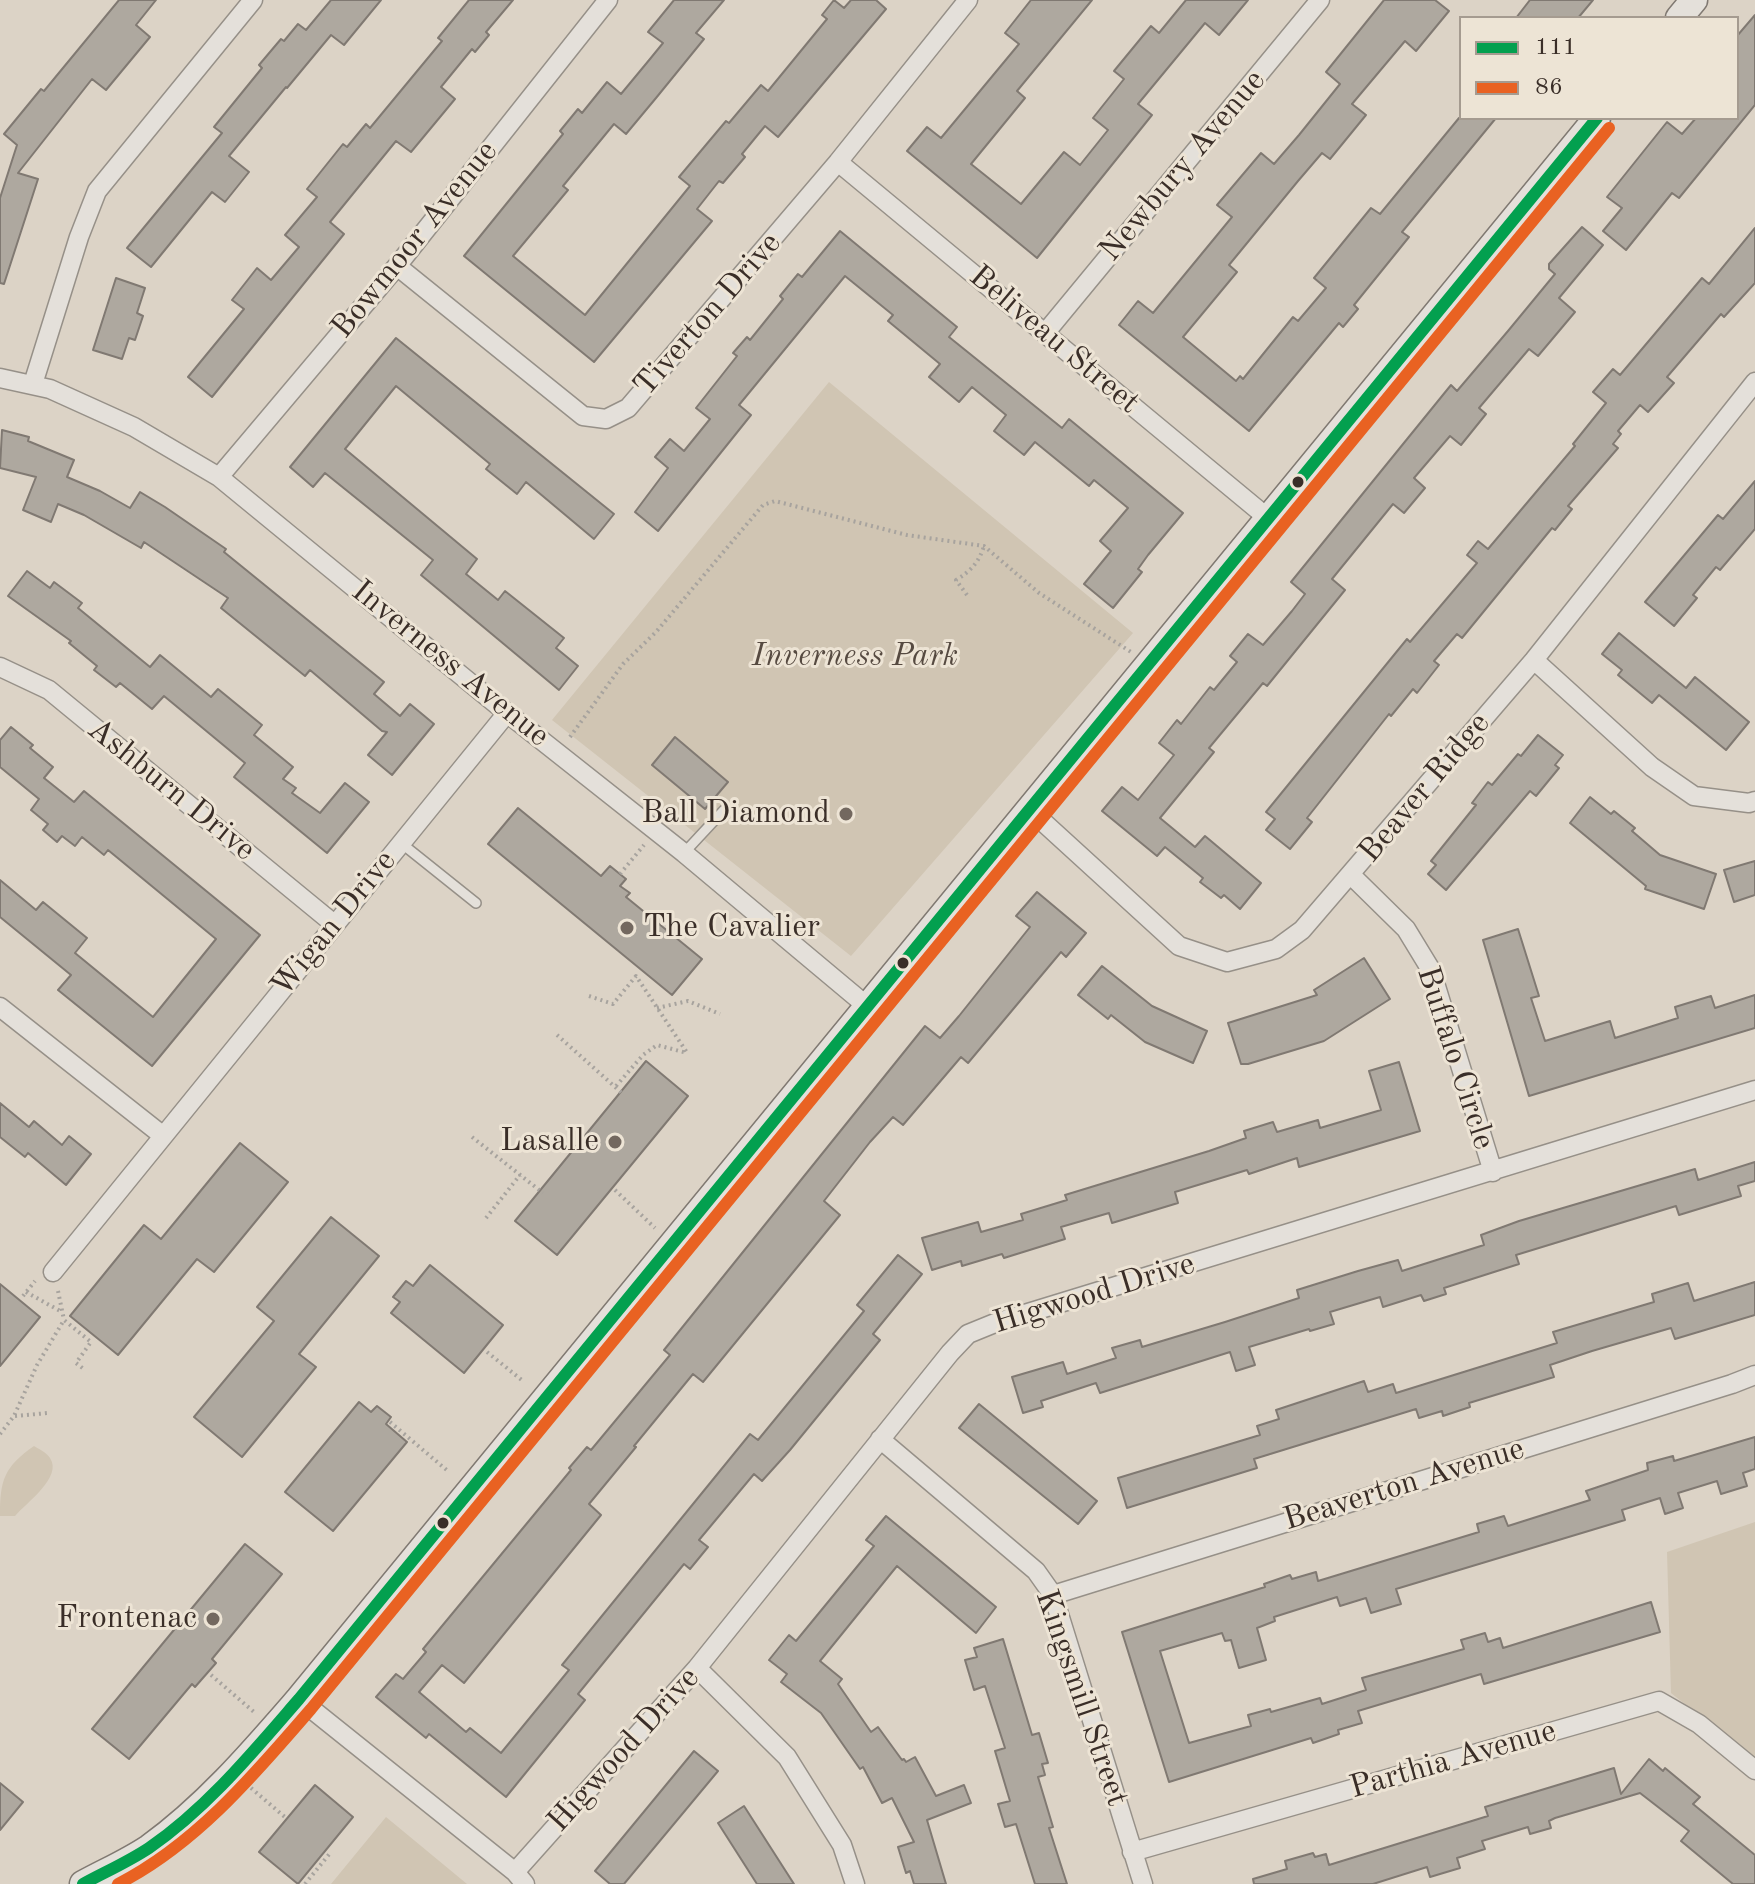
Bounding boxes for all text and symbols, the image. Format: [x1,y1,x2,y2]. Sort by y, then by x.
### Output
legend [1459,16,1739,120]
text: 111 [1535,36,1577,60]
street label: Newbury Avenue [1092,62,1274,270]
text: 86 [1535,76,1563,100]
street label: Bowmoor Avenue [324,133,506,347]
street label: Tiverton Drive [626,225,790,405]
street label: Beliveau Street [961,258,1147,422]
unlabelled marker [1290,474,1306,490]
street label: Inverness Avenue [343,572,557,756]
park label: Inverness Park [752,638,958,676]
street label: Beaver Ridge [1351,705,1499,871]
street label: Ashburn Drive [79,710,263,870]
place label: Ball Diamond [641,795,830,833]
marker: Ball Diamond [837,805,855,823]
street label: Wigan Drive [263,843,405,1005]
place label: The Cavalier [643,909,820,947]
marker: The Cavalier [618,919,636,937]
unlabelled marker [895,955,911,971]
street label: Buffalo Circle [1407,962,1503,1154]
place label: Lasalle [500,1123,599,1161]
marker: Lasalle [606,1133,624,1151]
street label: Higwood Drive [989,1245,1199,1343]
street label: Beaverton Avenue [1279,1430,1529,1540]
unlabelled marker [435,1515,451,1531]
street label: Kingsmill Street [1026,1585,1136,1811]
place label: Frontenac [56,1600,197,1638]
marker: Frontenac [204,1610,222,1628]
street label: Higwood Drive [540,1660,708,1840]
street label: Parthia Avenue [1345,1712,1561,1808]

